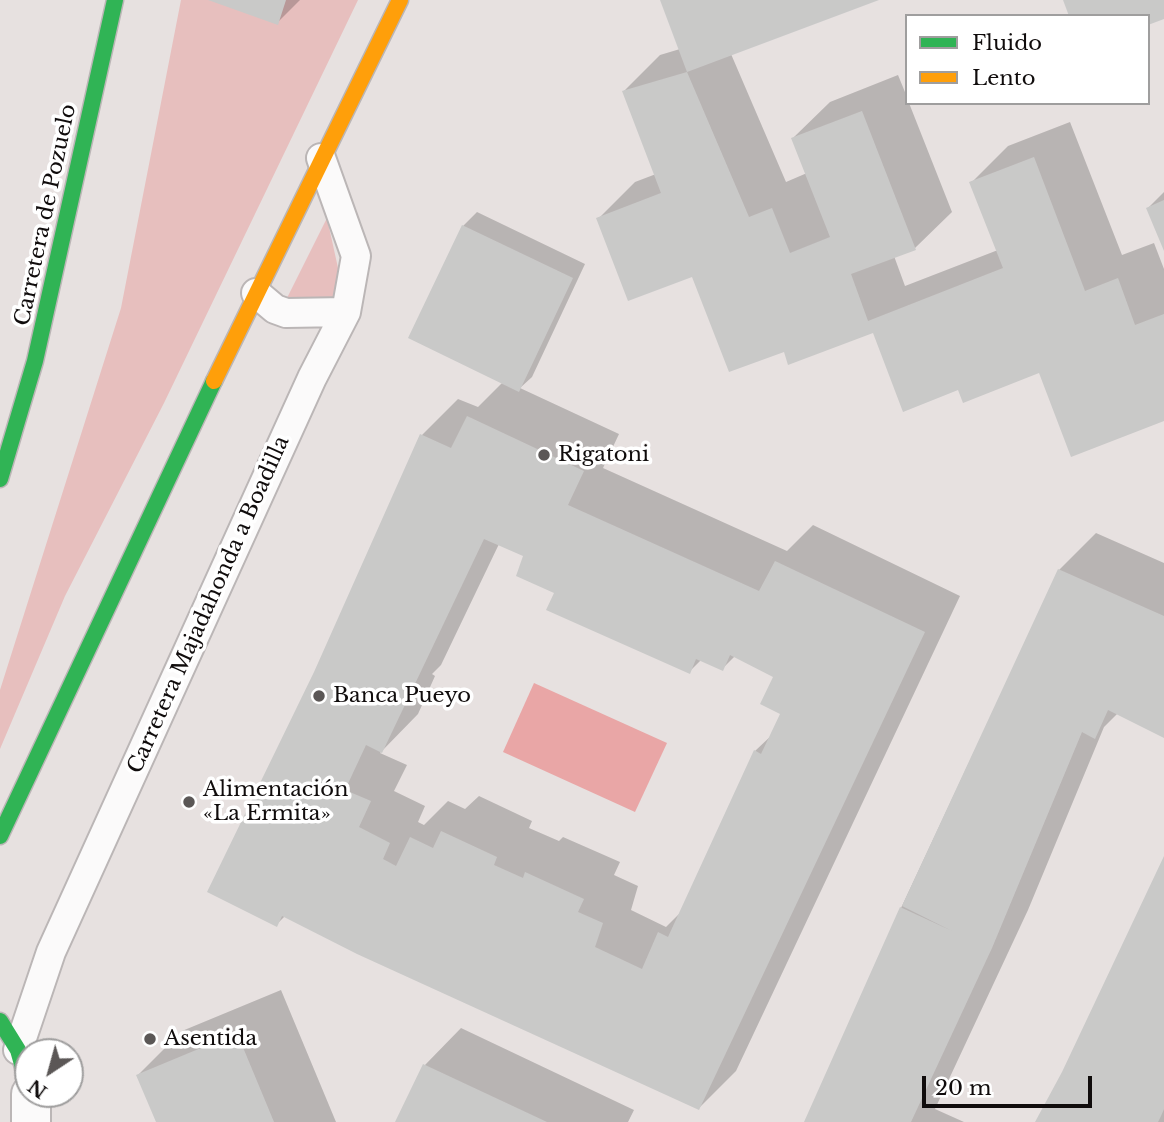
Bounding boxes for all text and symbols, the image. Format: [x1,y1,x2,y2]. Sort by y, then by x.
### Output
legend [905,14,1150,105]
text: Fluido [972,30,1042,56]
text: Lento [972,65,1035,91]
street label: Carretera de Pozuelo [10,102,82,328]
street label: Carretera Majadahonda a Boadilla [123,432,295,778]
place label: Rigatoni [558,442,649,468]
marker: Rigatoni [536,447,552,463]
place label: Banca Pueyo [333,683,471,709]
marker: Banca Pueyo [311,688,327,704]
place label: Alimentación «La Ermita» [203,777,348,827]
marker: Alimentación «La Ermita» [181,794,197,810]
place label: Asentida [164,1026,257,1052]
marker: Asentida [142,1031,158,1047]
north arrow [14,1038,84,1108]
scale bar [926,1062,1096,1106]
text: N [24,1074,52,1103]
text: 20 m [935,1075,992,1101]

